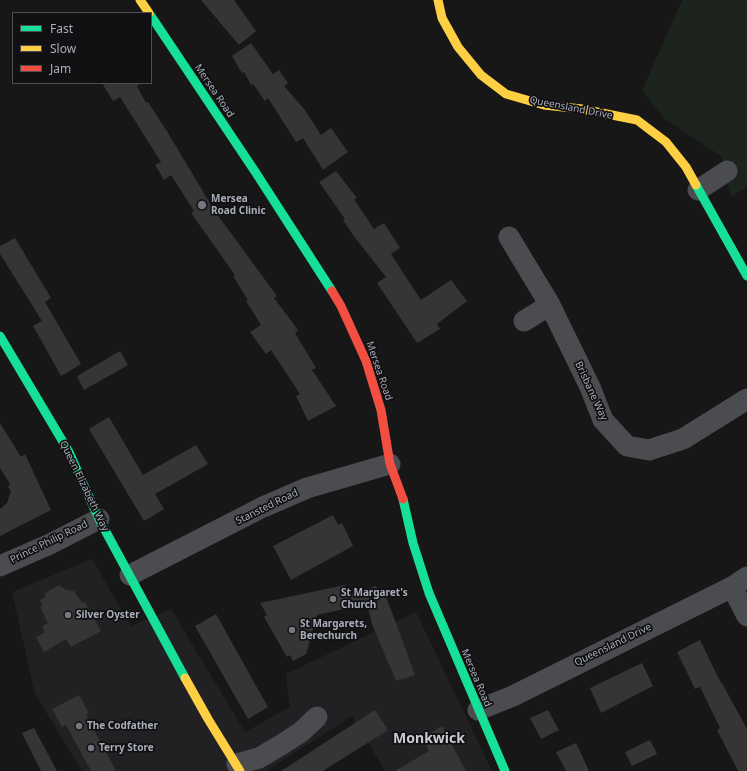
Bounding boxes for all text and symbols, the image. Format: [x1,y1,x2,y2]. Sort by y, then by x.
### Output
legend [12,12,152,84]
text: Fast [50,20,73,37]
text: Slow [50,40,76,57]
text: Jam [50,60,71,77]
street label: Mersea Road [192,62,236,120]
street label: Queensland Drive [529,94,613,122]
place label: Mersea Road Clinic [211,193,266,216]
marker: Mersea Road Clinic [196,199,208,211]
street label: Mersea Road [363,340,395,402]
street label: Brisbane Way [572,359,610,423]
street label: Queen Elizabeth Way [57,439,111,533]
street label: Stansted Road [234,487,300,527]
street label: Prince Philip Road [8,518,90,566]
place label: St Margaret's Church [341,587,408,610]
marker: St Margaret's Church [328,594,338,604]
place label: Silver Oyster [76,609,140,621]
marker: Silver Oyster [63,610,73,620]
place label: St Margarets, Berechurch [300,618,367,642]
street label: Queensland Drive [573,621,653,669]
marker: St Margarets, Berechurch [287,625,297,635]
street label: Mersea Road [458,647,494,709]
place label: The Codfather [87,720,158,732]
marker: The Codfather [74,721,84,731]
district label: Monkwick [393,731,465,747]
place label: Terry Store [99,742,154,754]
marker: Terry Store [86,743,96,753]

